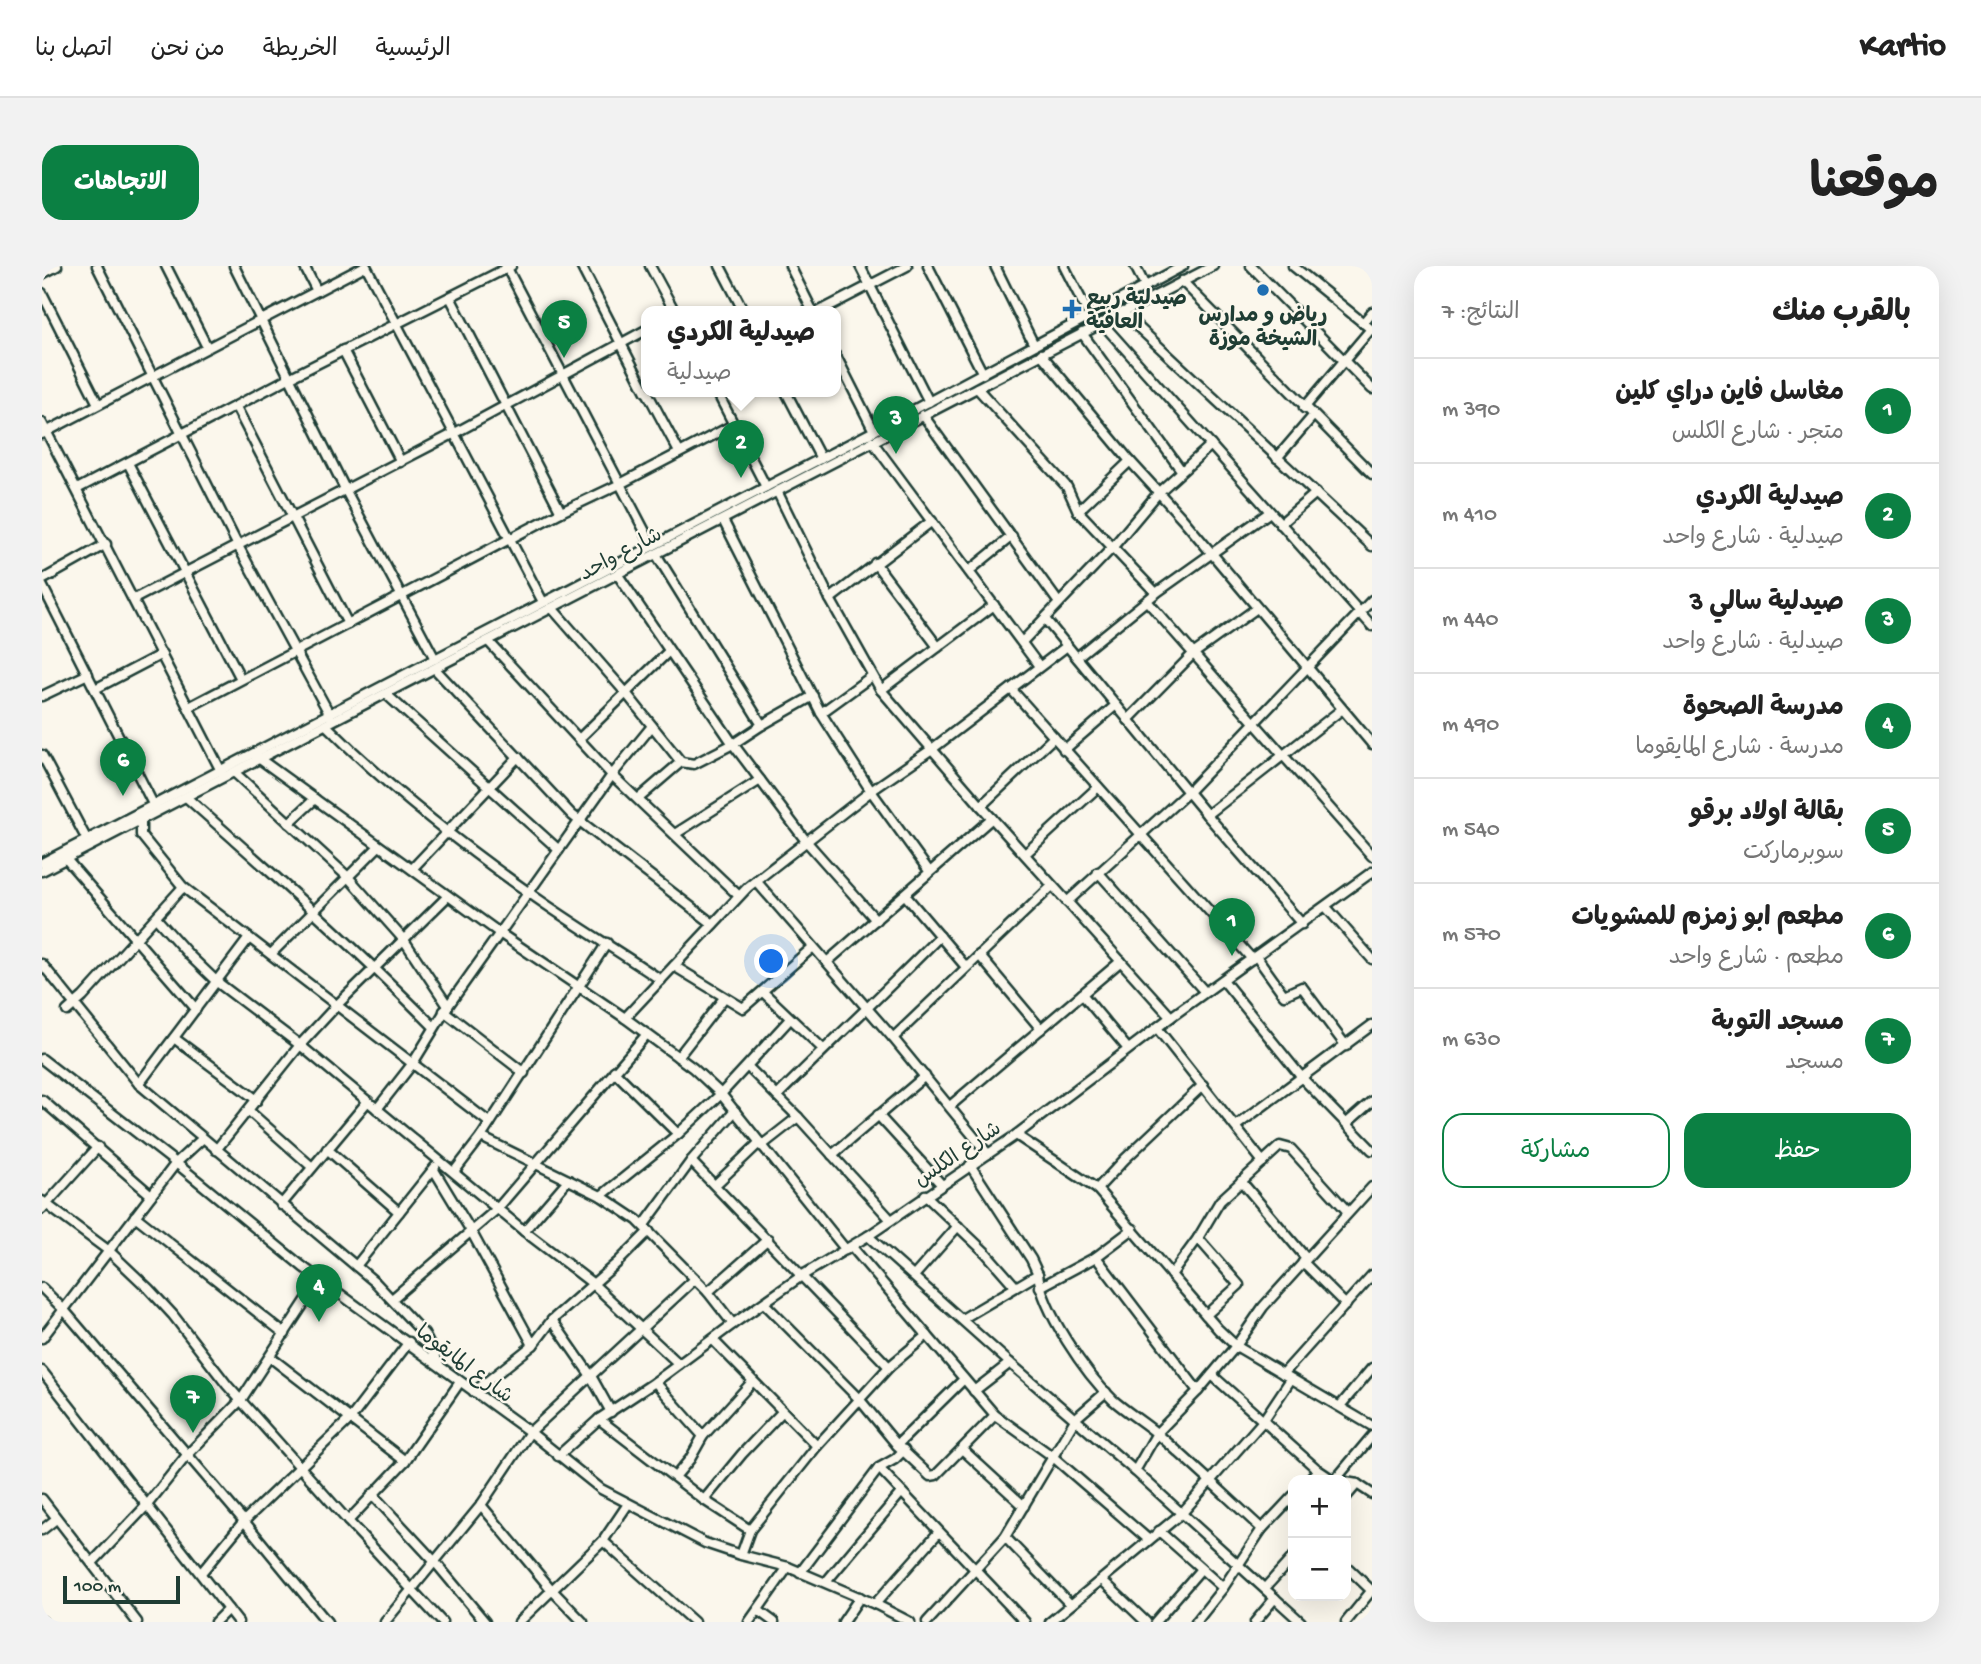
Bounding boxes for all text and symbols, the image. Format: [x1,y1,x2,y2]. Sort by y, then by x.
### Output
text: Kartio [1860,29,1946,67]
text: اتصل بنا [35,36,112,65]
text: من نحن [150,36,225,65]
text: الخريطة [263,36,338,65]
text: الرئيسية [376,36,451,65]
button: الاتجاهات [42,145,199,220]
text: موقعنا [1809,158,1939,216]
marker: رياض و مدارس الشيخة موزة [1255,282,1271,298]
place label: صيدلية ربيع العافية [1086,287,1187,337]
text: بالقرب منك [1772,297,1911,332]
pin: 5 [541,300,587,358]
text: النتائج: 7 [1442,300,1520,327]
marker: صيدلية ربيع العافية [1064,301,1080,317]
place label: رياض و مدارس الشيخة موزة [1199,305,1327,354]
popup [641,306,841,397]
text: صيدلية الكردي [667,320,815,351]
text: صيدلية [667,361,732,388]
text: مغاسل فاين دراي كلين [1615,379,1844,410]
pin: 3 [873,396,919,454]
text: 390 m [1442,397,1500,424]
text: 1 [1883,397,1893,424]
pin: 2 [718,420,764,478]
text: متجر · شارع الكلس [1672,420,1844,447]
text: صيدلية الكردي [1696,484,1844,515]
text: 410 m [1442,502,1497,529]
text: 2 [1882,502,1894,529]
street label: شارع واحد [576,524,667,588]
text: صيدلية · شارع واحد [1662,525,1844,552]
text: صيدلية سالي 3 [1690,589,1844,620]
text: 440 m [1442,607,1499,634]
text: 3 [1882,607,1894,634]
text: صيدلية · شارع واحد [1662,630,1844,657]
text: مدرسة الصحوة [1682,694,1844,725]
text: 490 m [1442,712,1499,739]
text: 4 [1883,712,1893,739]
text: مدرسة · شارع المايقوما [1635,735,1844,762]
pin: 6 [100,738,146,796]
text: بقالة اولاد برقو [1690,799,1844,830]
text: 540 m [1442,817,1500,844]
text: 5 [1882,817,1894,844]
text: سوبرماركت [1743,840,1844,867]
pin: 1 [1209,898,1255,956]
text: مطعم ابو زمزم للمشويات [1571,904,1844,935]
text: 570 m [1442,922,1501,949]
text: 6 [1882,922,1894,949]
your location [754,944,788,978]
text: مطعم · شارع واحد [1669,945,1844,972]
text: مسجد التوبة [1711,1009,1844,1040]
text: 630 m [1442,1027,1500,1054]
text: 7 [1882,1027,1894,1054]
text: مسجد [1785,1050,1844,1077]
button: مشاركة [1442,1113,1670,1188]
button: حفظ [1684,1113,1911,1188]
street label: شارع الكلس [911,1118,1007,1194]
pin: 4 [296,1264,342,1322]
street label: شارع المايقوما [409,1321,517,1411]
pin: 7 [170,1375,216,1433]
map controls [1288,1475,1351,1601]
button: + [1288,1475,1351,1538]
button: − [1288,1538,1351,1601]
scale bar [63,1573,180,1605]
text: 100 m [74,1576,121,1599]

